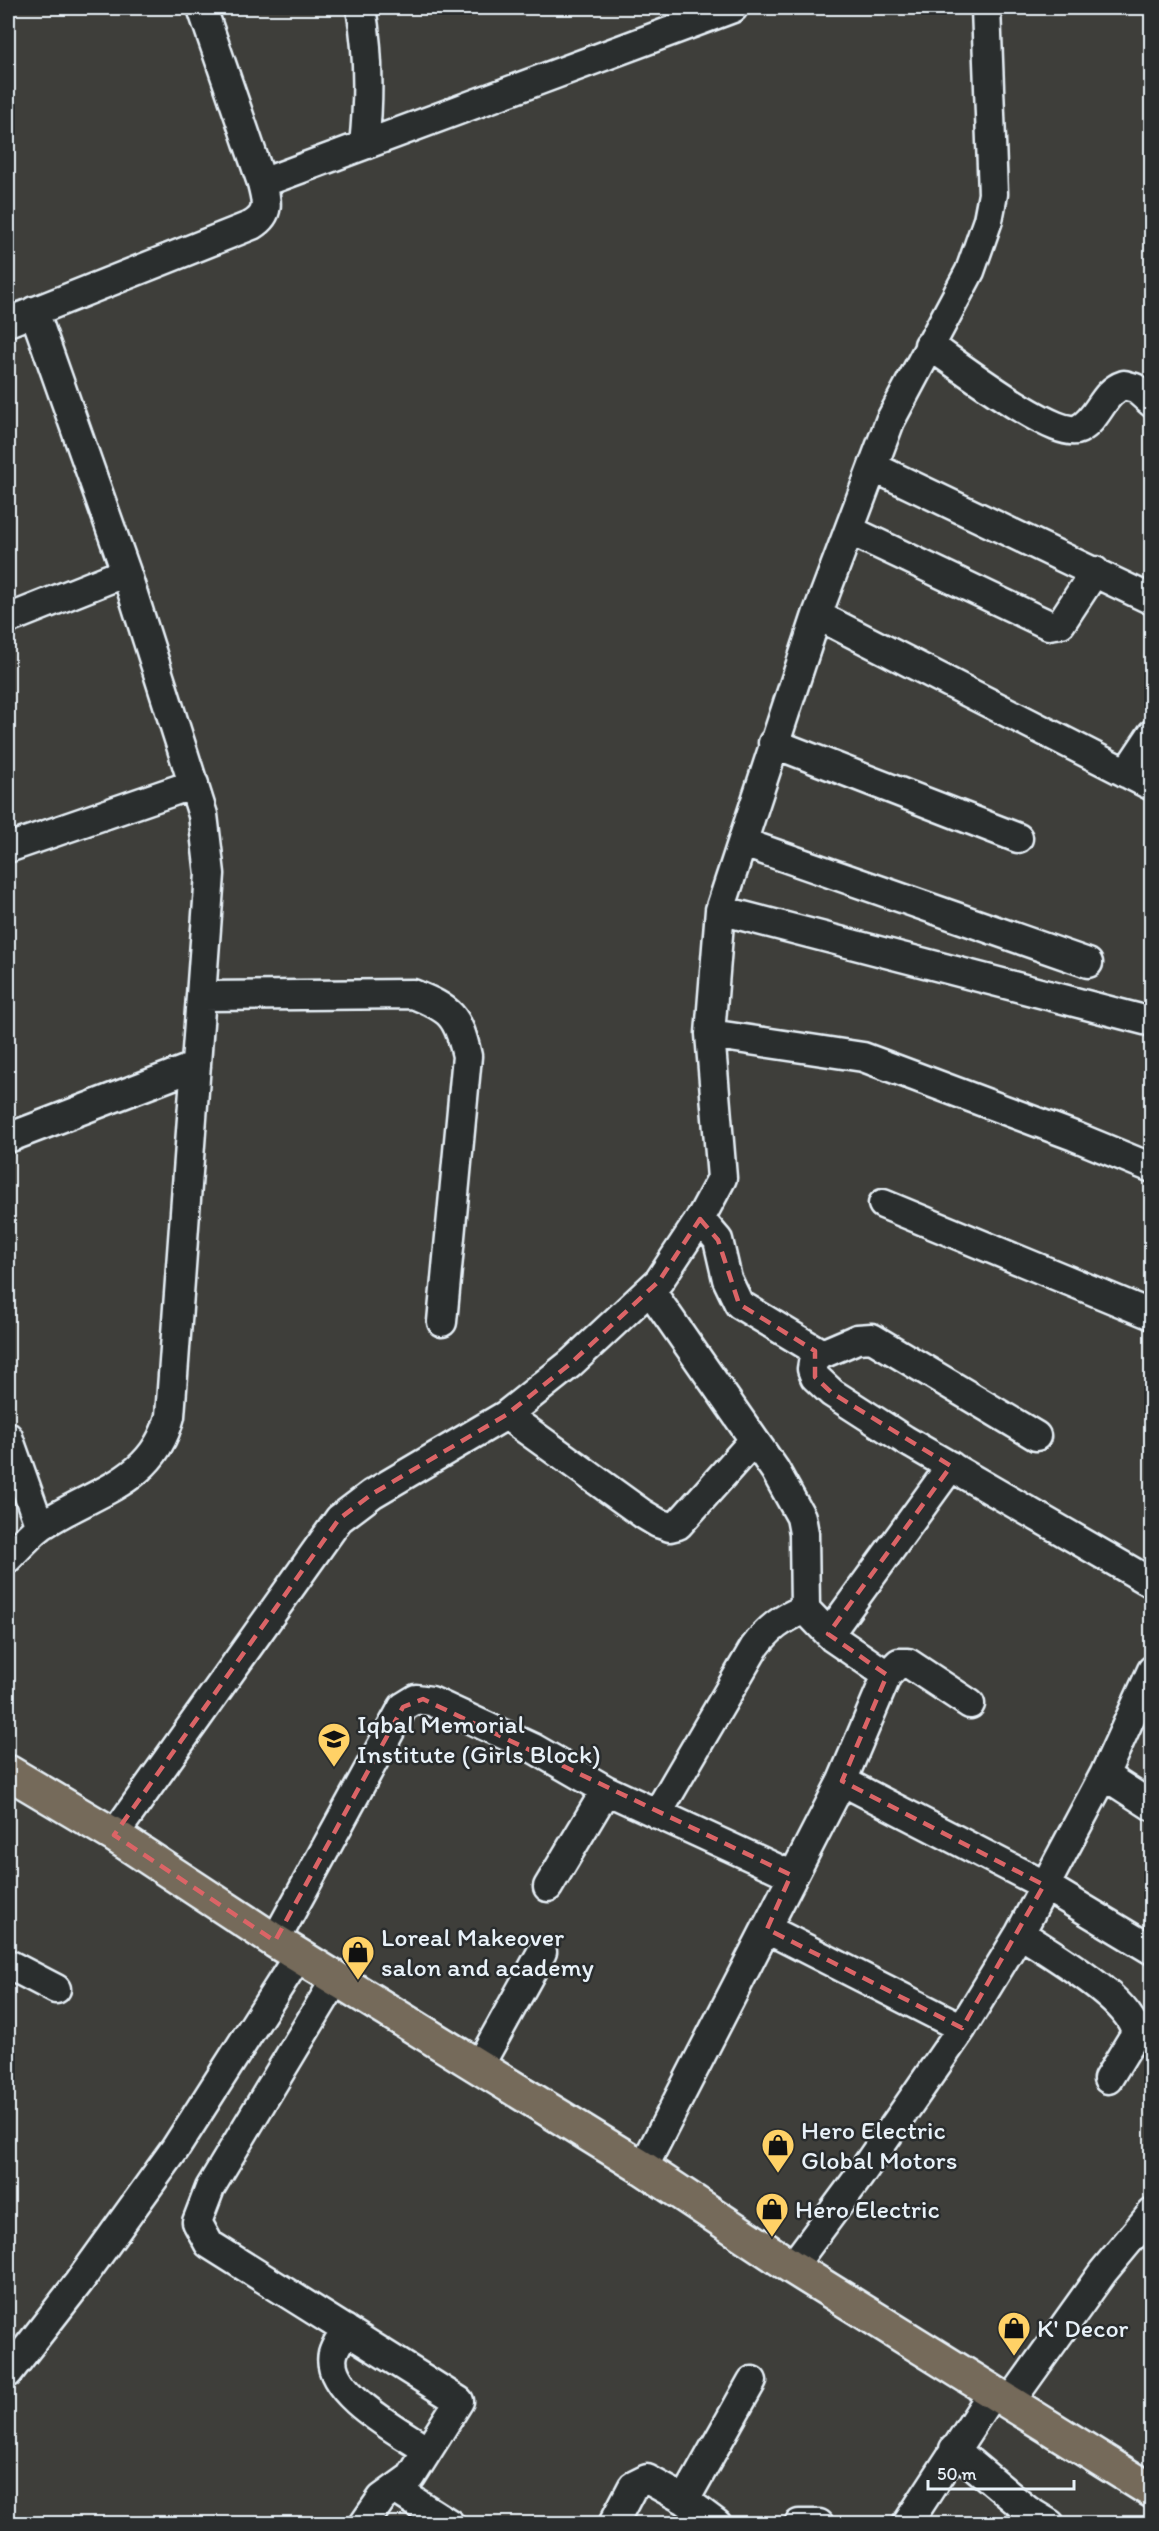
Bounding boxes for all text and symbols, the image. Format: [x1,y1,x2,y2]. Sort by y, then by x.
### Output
place label: Iqbal Memorial Institute (Girls Block) [357,1708,601,1770]
school or university icon: Iqbal Memorial Institute (Girls Block) [316,1721,352,1768]
place label: Loreal Makeover salon and academy [381,1921,594,1983]
shop icon: Loreal Makeover salon and academy [340,1934,376,1981]
place label: Hero Electric Global Motors [801,2114,957,2176]
shop icon: Hero Electric Global Motors [760,2127,796,2174]
shop icon: Hero Electric [754,2191,790,2238]
place label: Hero Electric [795,2193,940,2225]
shop icon: K' Decor [996,2310,1032,2357]
place label: K' Decor [1037,2312,1129,2344]
scale bar [928,2453,1074,2491]
text: 50 m [937,2463,977,2485]

